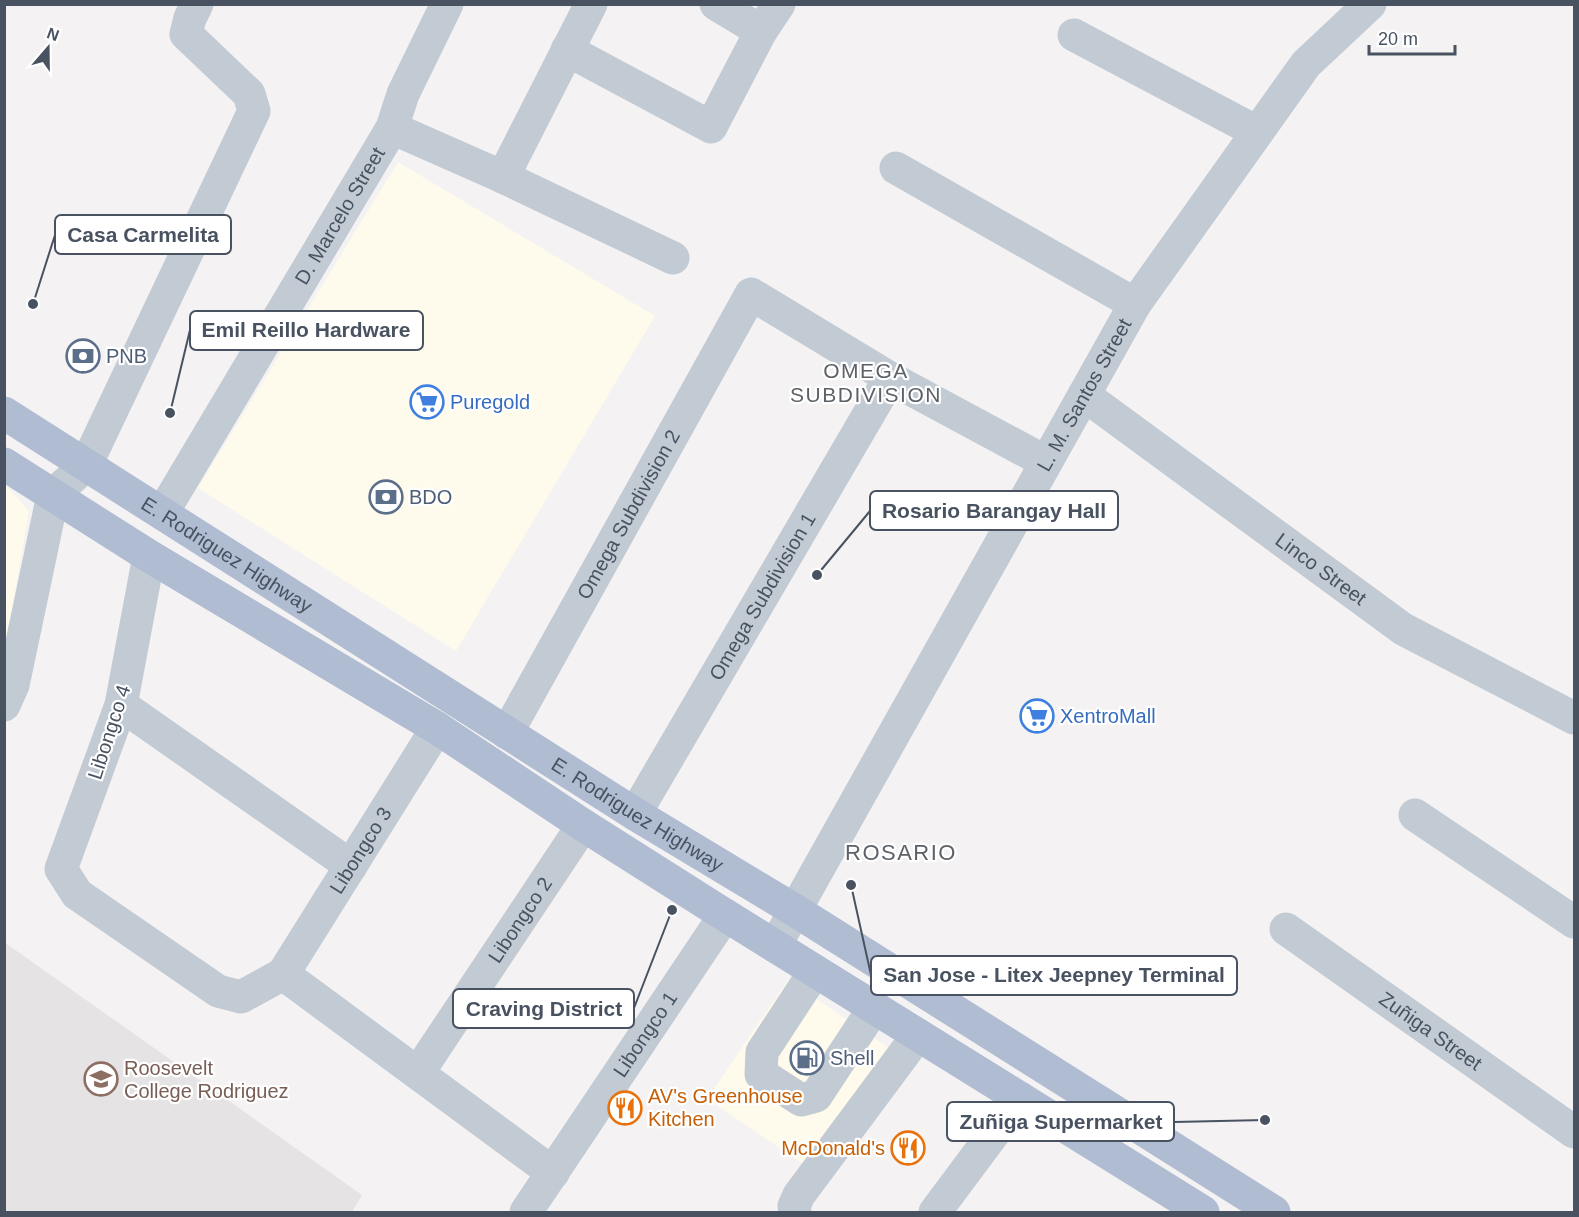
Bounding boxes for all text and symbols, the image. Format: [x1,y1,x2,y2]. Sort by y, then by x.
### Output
north arrow [18,18,78,78]
scale bar [1369,18,1454,56]
text: N [45,24,61,44]
text: 20 m [1378,29,1418,49]
street label: D. Marcelo Street [290,143,389,288]
callout: Casa Carmelita [55,215,231,254]
text: Casa Carmelita [67,223,219,246]
callout: Emil Reillo Hardware [190,311,423,350]
street label: L. M. Santos Street [1033,314,1136,475]
text: Emil Reillo Hardware [202,318,410,341]
bank icon: PNB [65,338,101,374]
place label: PNB [106,345,147,367]
district label: OMEGA SUBDIVISION [790,359,942,406]
supermarket icon: Puregold [409,384,445,420]
place label: Puregold [450,391,530,413]
street label: Omega Subdivision 2 [573,426,684,603]
bank icon: BDO [368,479,404,515]
place label: BDO [409,486,452,508]
callout: Rosario Barangay Hall [870,491,1118,530]
street label: E. Rodriguez Highway [137,492,316,617]
text: Rosario Barangay Hall [882,499,1106,522]
street label: Omega Subdivision 1 [705,509,820,684]
street label: Linco Street [1272,528,1371,610]
street label: Libongco 4 [83,682,135,782]
supermarket icon: XentroMall [1019,698,1055,734]
place label: XentroMall [1060,705,1156,727]
street label: E. Rodriguez Highway [548,753,727,876]
street label: Libongco 3 [325,803,396,898]
district label: ROSARIO [845,840,957,865]
street label: Libongco 2 [484,873,556,967]
callout: San Jose - Litex Jeepney Terminal [871,956,1237,995]
text: San Jose - Litex Jeepney Terminal [883,963,1225,986]
street label: Libongco 1 [609,987,682,1081]
street label: Zuñiga Street [1375,987,1486,1075]
callout: Craving District [453,989,634,1028]
text: Craving District [466,997,622,1020]
fuel station icon: Shell [789,1040,825,1076]
place label: Shell [830,1047,874,1069]
place label: Roosevelt College Rodriguez [124,1057,289,1102]
school or university icon: Roosevelt College Rodriguez [83,1061,119,1097]
place label: AV's Greenhouse Kitchen [648,1085,803,1130]
restaurant icon: AV's Greenhouse Kitchen [607,1090,643,1126]
callout: Zuñiga Supermarket [947,1102,1174,1141]
text: Zuñiga Supermarket [959,1110,1163,1133]
restaurant icon: McDonald's [890,1130,926,1166]
place label: McDonald's [781,1137,885,1159]

